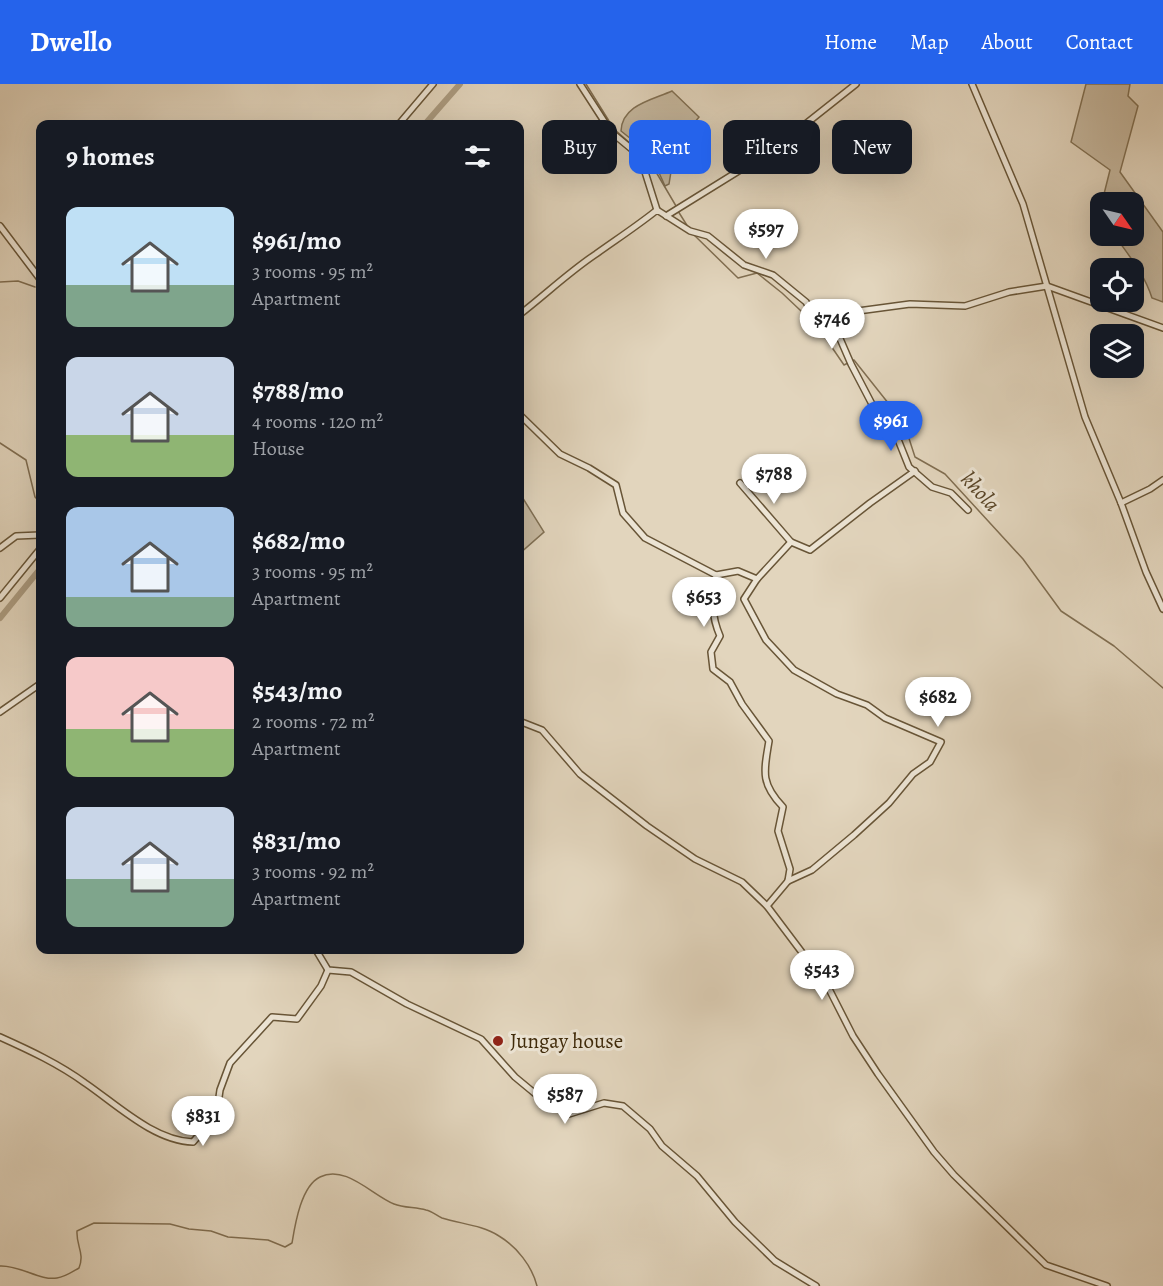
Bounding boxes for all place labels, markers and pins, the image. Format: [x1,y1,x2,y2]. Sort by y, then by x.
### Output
pin: $597 [730,209,802,260]
pin: $746 [796,299,868,350]
pin: $961 [855,401,927,452]
pin: $788 [738,454,810,505]
pin: $653 [668,577,740,628]
pin: $682 [902,677,974,728]
pin: $543 [786,950,858,1001]
place label: Jungay house [510,1027,623,1055]
marker: Jungay house [491,1034,505,1048]
pin: $587 [529,1074,601,1125]
pin: $831 [167,1096,239,1147]

